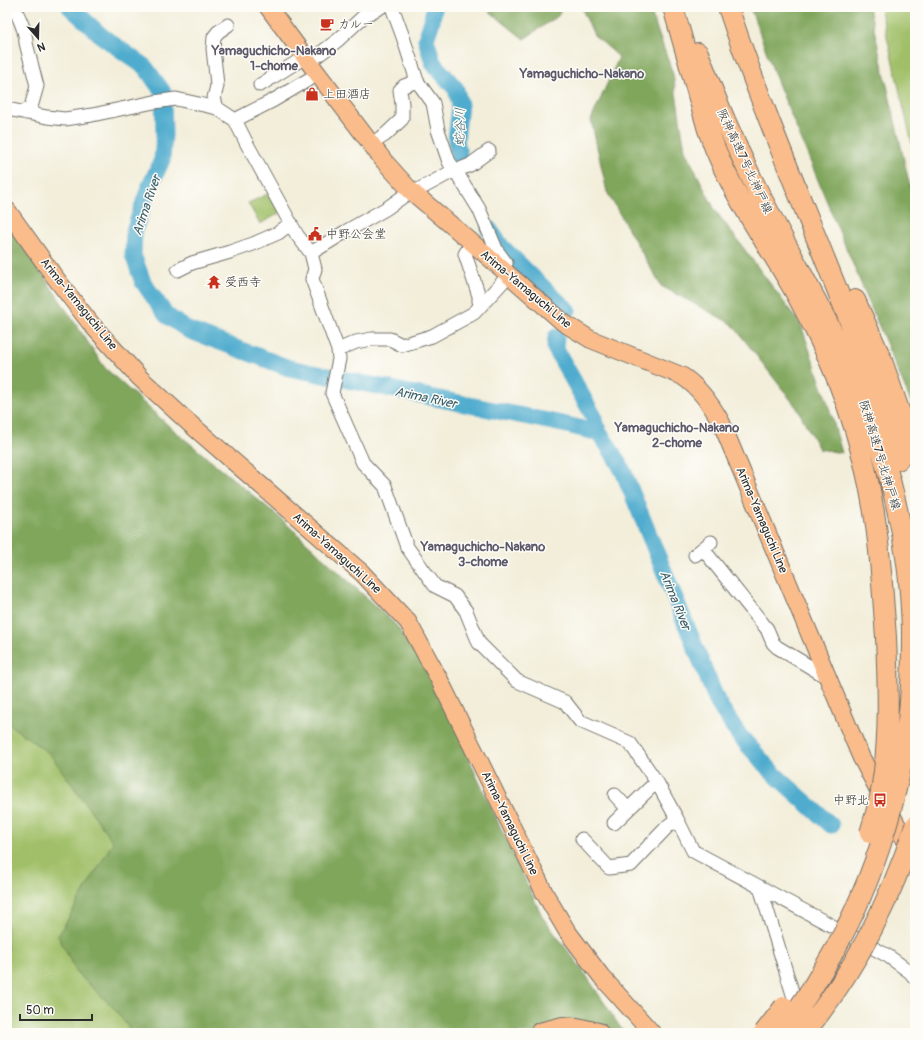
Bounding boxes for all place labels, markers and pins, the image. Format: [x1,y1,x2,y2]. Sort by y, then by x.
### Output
cafe icon: カルー [319,16,335,32]
place label: カルー [338,17,374,32]
shop icon: 上田酒店 [304,86,320,102]
place label: 上田酒店 [323,87,371,102]
public building icon: 中野公会堂 [307,226,323,242]
place label: 中野公会堂 [326,227,386,242]
temple icon: 受西寺 [206,274,222,290]
place label: 受西寺 [225,275,261,290]
bus stop icon: 中野北 [872,792,888,808]
place label: 中野北 [833,793,869,808]

